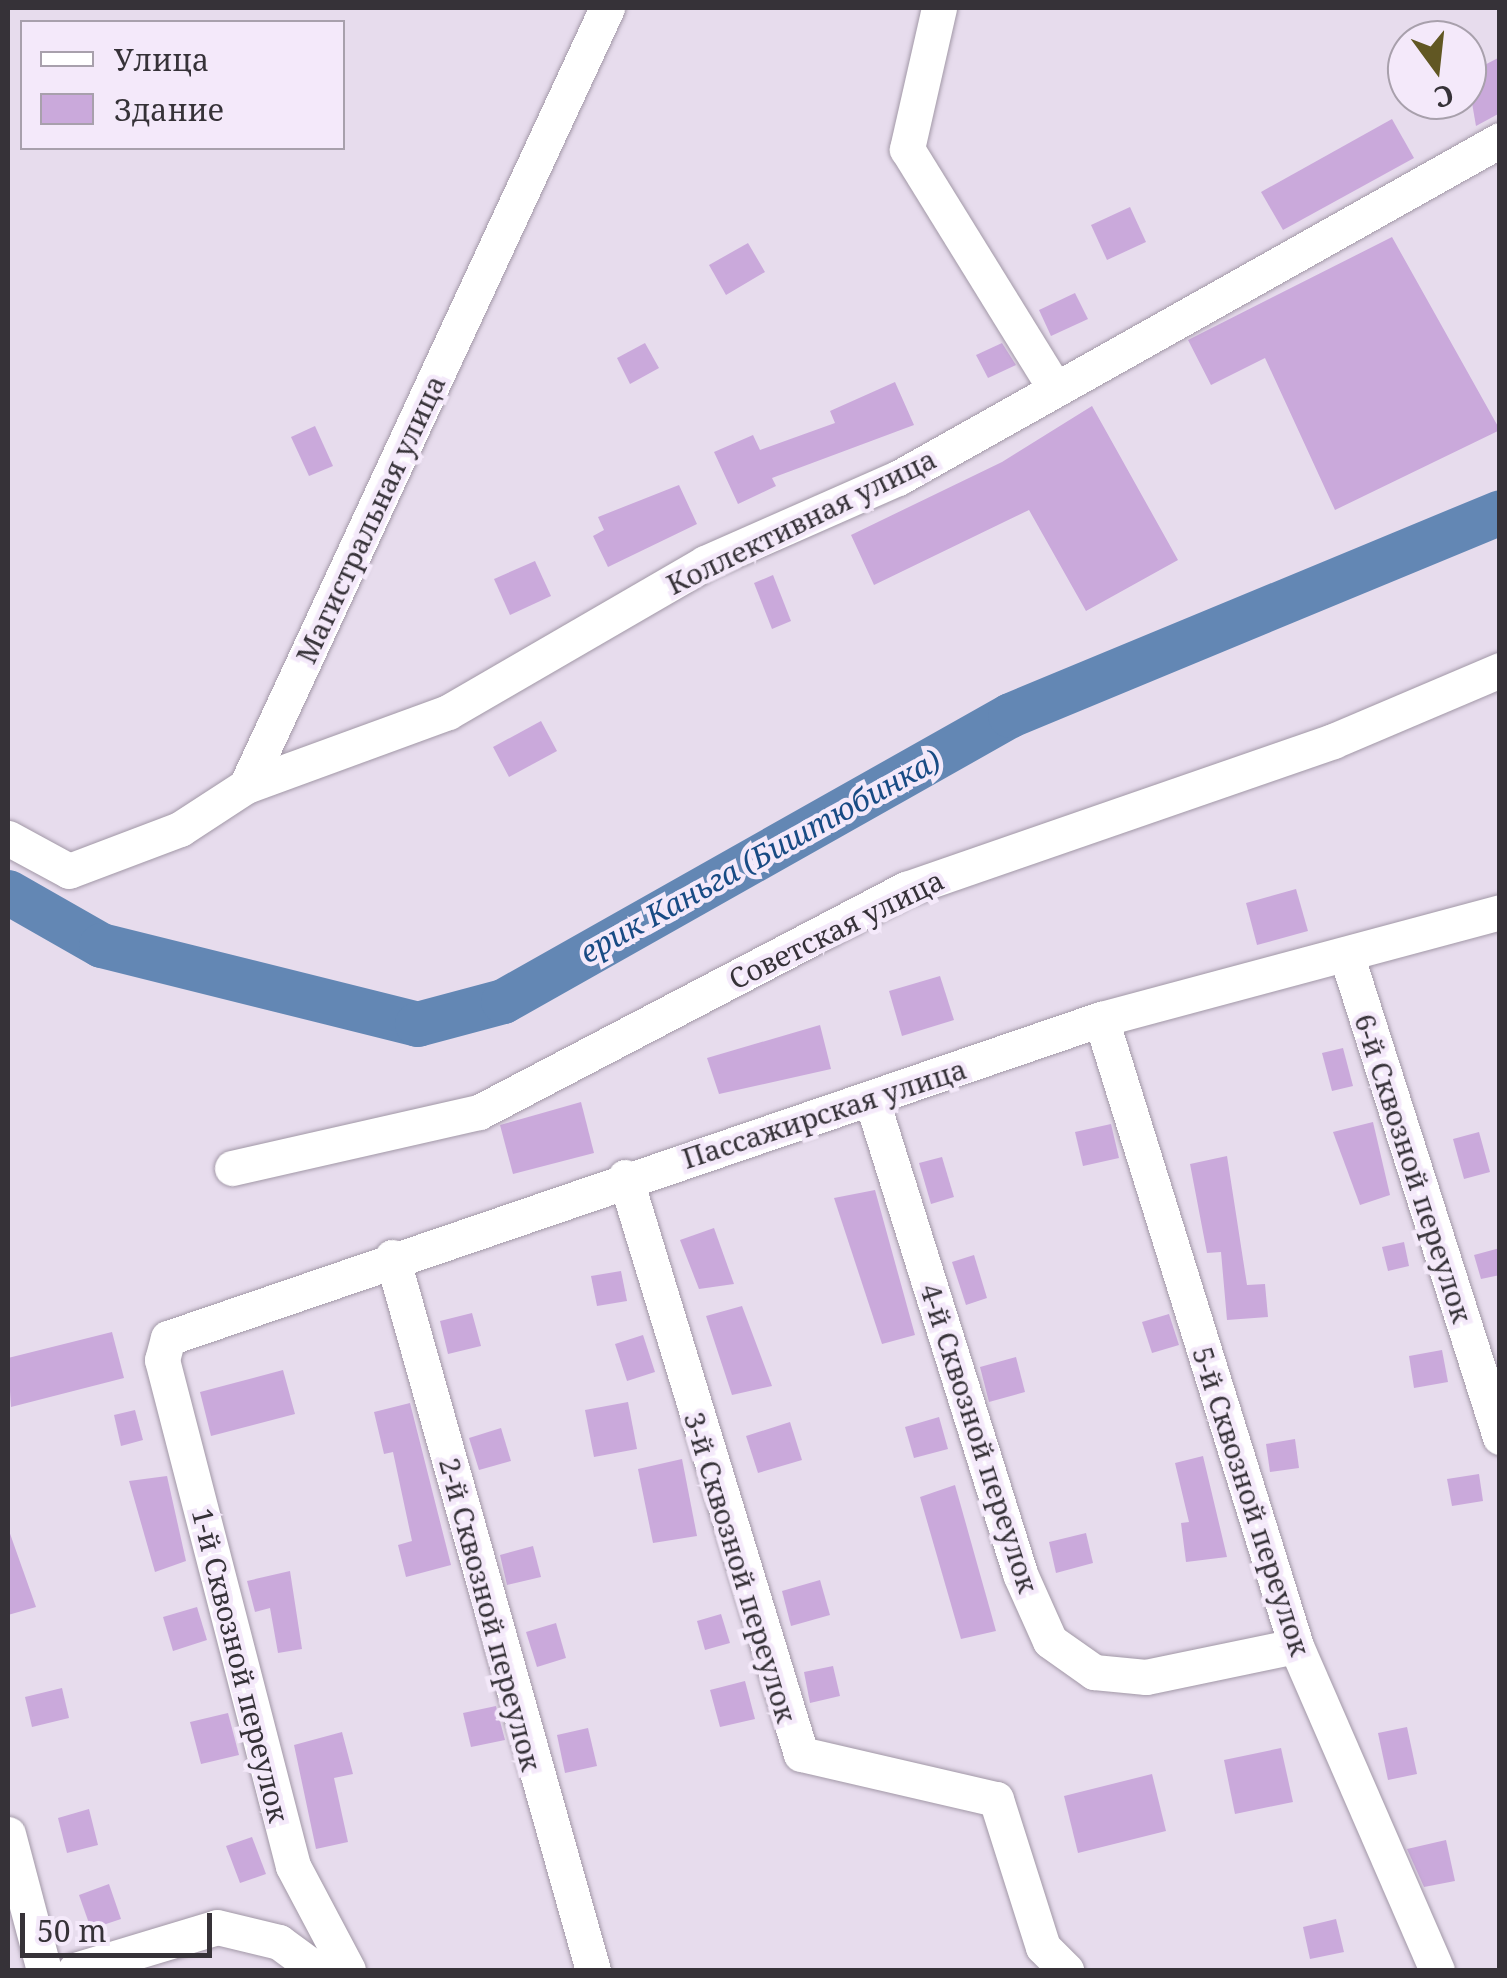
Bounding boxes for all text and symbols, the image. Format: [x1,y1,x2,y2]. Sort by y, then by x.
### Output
legend [20,20,345,150]
north arrow [1387,20,1487,120]
text: Улица [114,39,209,80]
text: С [1430,76,1458,118]
text: Здание [114,89,224,130]
street label: Магистральная улица [288,370,452,668]
street label: Коллективная улица [661,441,941,601]
water label: ерик Каньга (Биштюбинка) [573,742,947,970]
street label: Советская улица [723,862,949,996]
street label: 6-й Сквозной переулок [1348,1009,1480,1327]
street label: Пассажирская улица [678,1051,970,1175]
street label: 4-й Сквозной переулок [914,1279,1046,1597]
street label: 5-й Сквозной переулок [1186,1342,1318,1660]
street label: 3-й Сквозной переулок [678,1408,804,1726]
street label: 2-й Сквозной переулок [433,1454,549,1774]
street label: 1-й Сквозной переулок [186,1504,296,1826]
scale bar [25,1893,218,1955]
text: 50 m [37,1910,107,1951]

